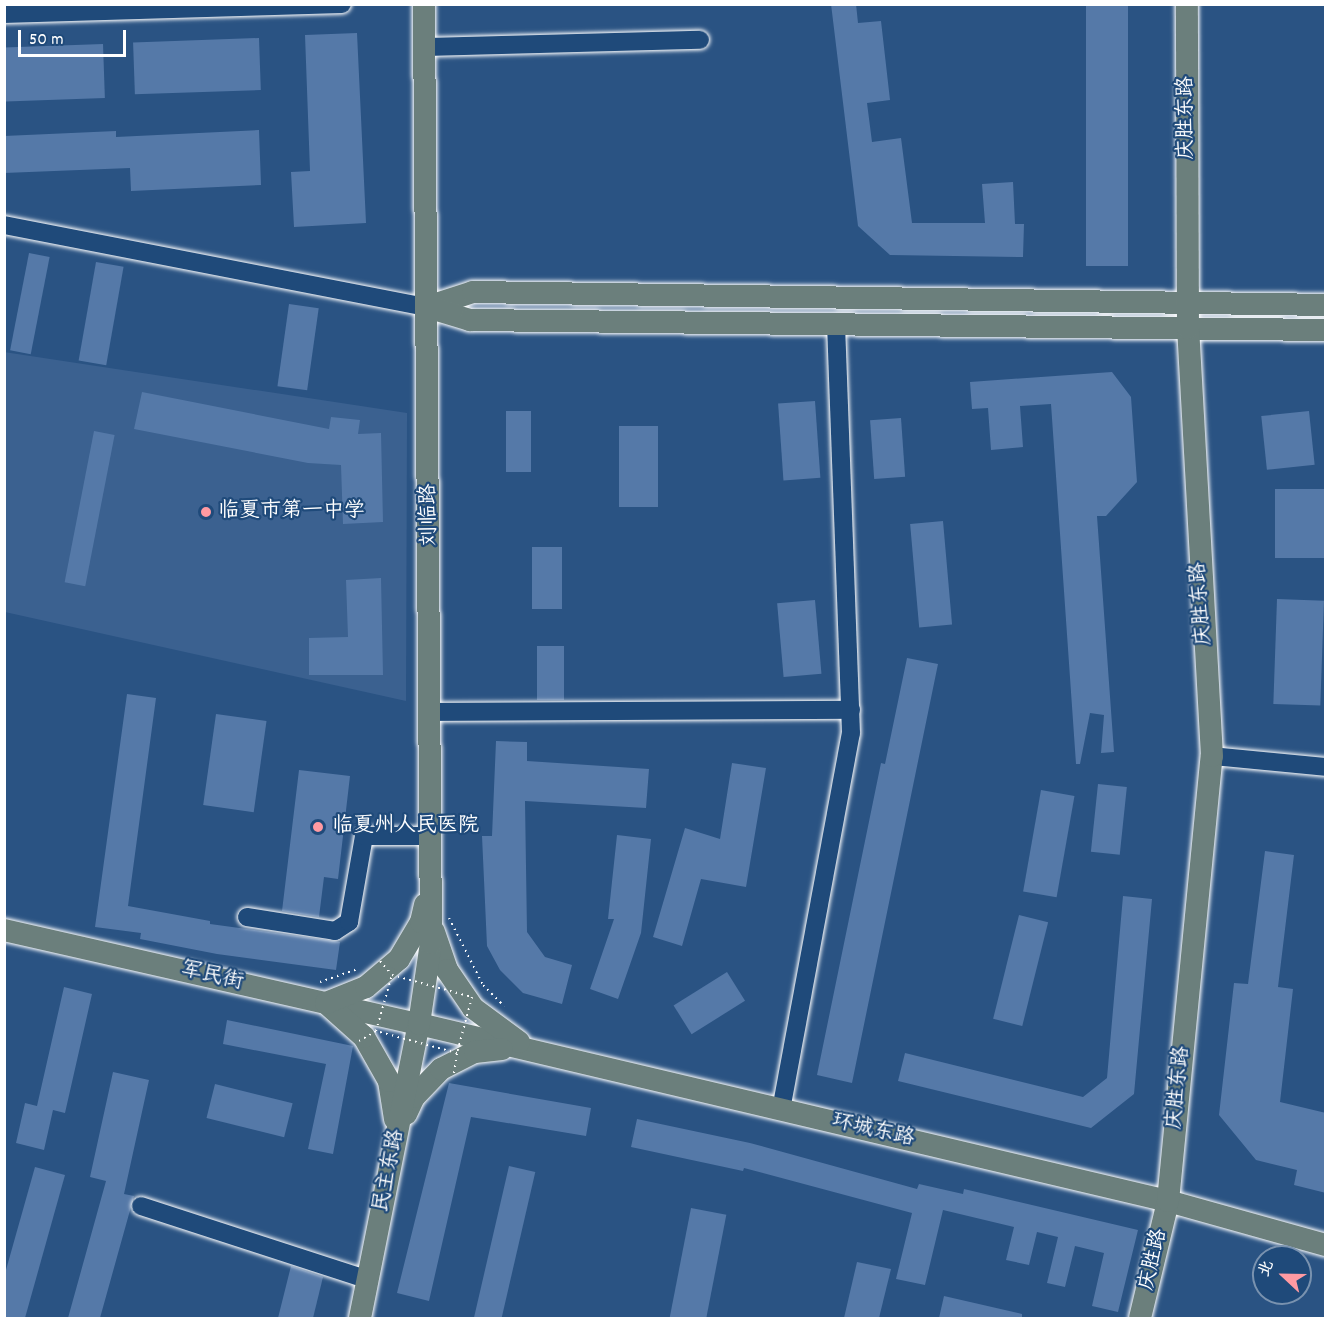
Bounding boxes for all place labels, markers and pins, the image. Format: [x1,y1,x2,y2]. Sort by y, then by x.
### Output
place label: 临夏市第一中学 [218,499,365,525]
marker: 临夏市第一中学 [199,505,213,519]
place label: 临夏州人民医院 [332,814,479,840]
marker: 临夏州人民医院 [309,818,327,836]

